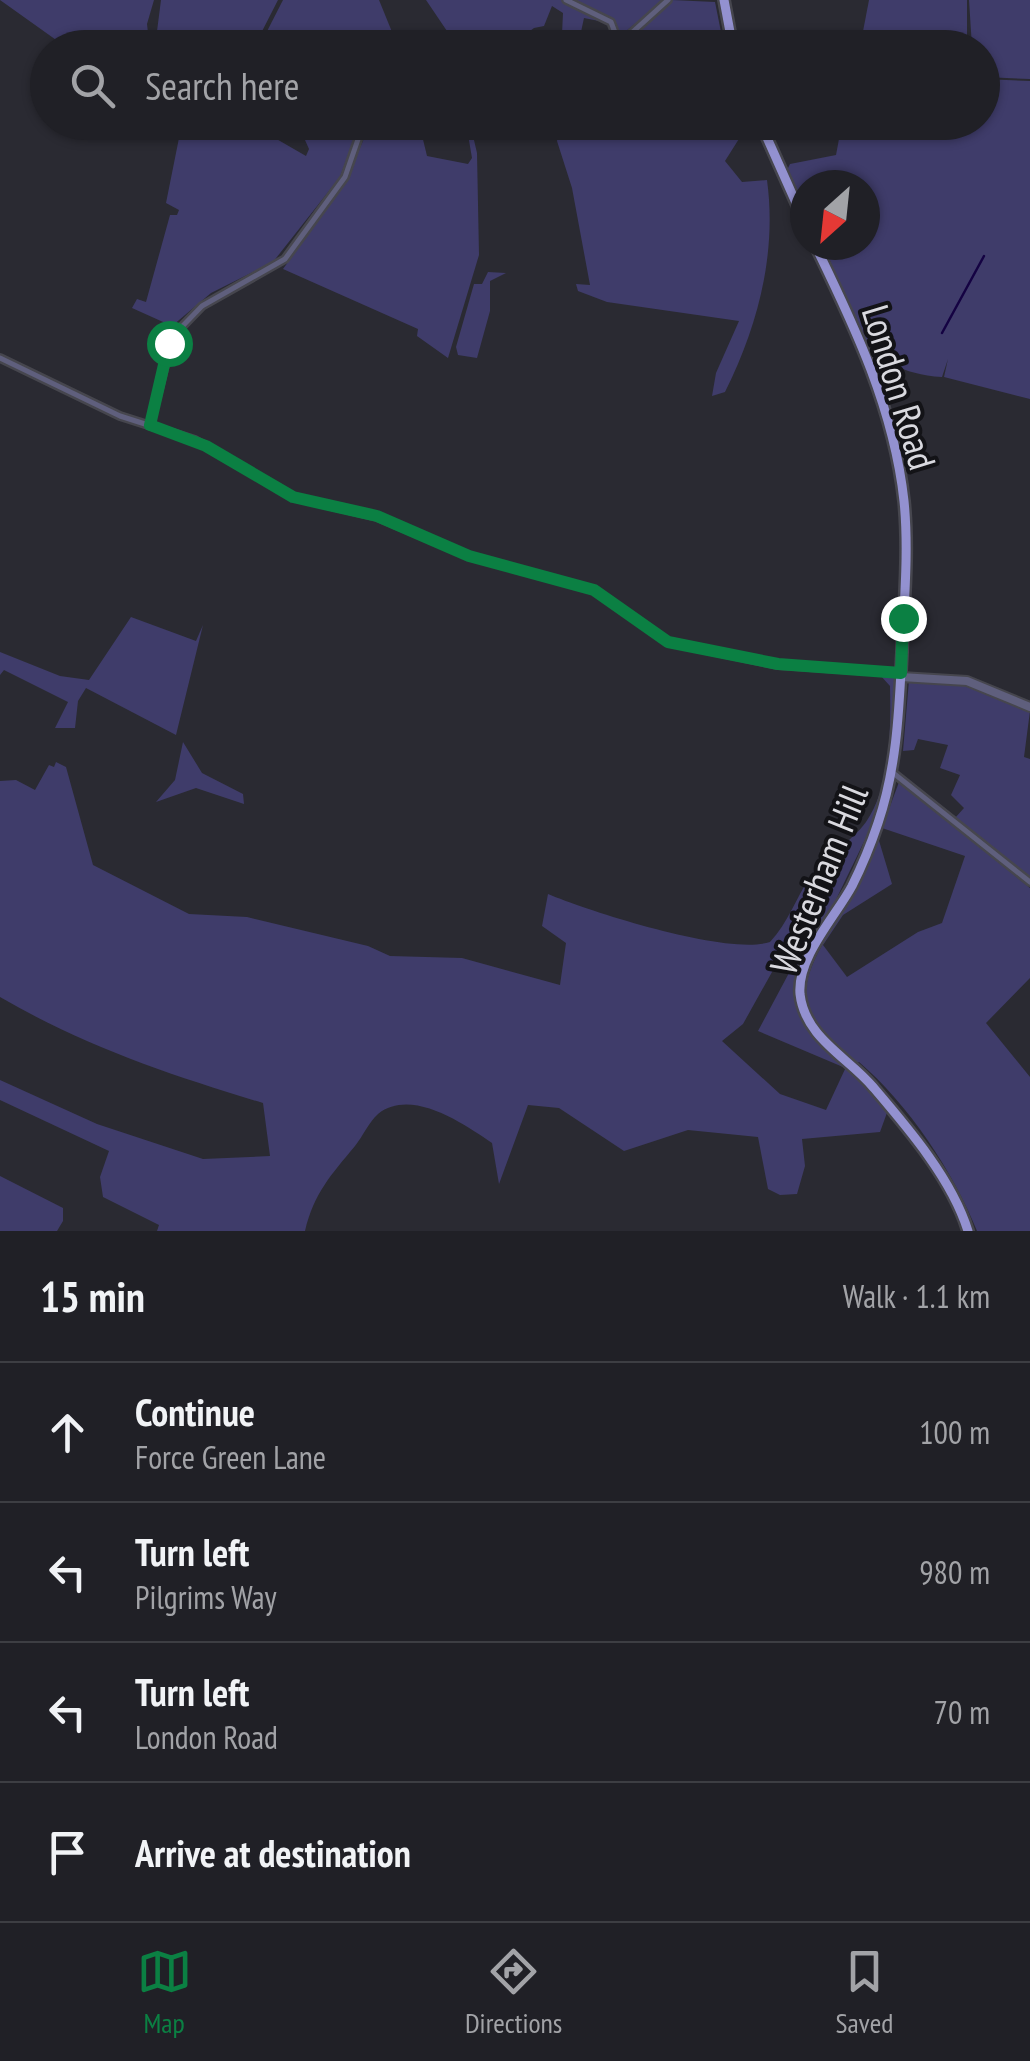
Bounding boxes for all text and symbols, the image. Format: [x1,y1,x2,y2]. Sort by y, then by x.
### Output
search box [30,30,1000,140]
icon: search [65,58,120,113]
text: Search here [145,61,299,110]
north arrow [790,170,880,260]
street label: London Road [852,299,948,475]
route start [147,321,193,367]
route end [881,596,927,642]
street label: Westerham Hill [758,777,878,981]
text: 15 min [40,1269,145,1324]
text: Walk · 1.1 km [843,1275,990,1317]
text: Continue [135,1387,255,1436]
icon: ahead [40,1405,95,1460]
text: 100 m [919,1411,990,1453]
text: Force Green Lane [135,1436,326,1478]
text: Turn left [135,1527,249,1576]
icon: left [40,1545,95,1600]
text: 980 m [919,1551,990,1593]
text: Pilgrims Way [135,1576,277,1618]
text: Turn left [135,1667,249,1716]
icon: left [40,1685,95,1740]
text: 70 m [934,1691,990,1733]
text: London Road [135,1716,278,1758]
icon: arrive [40,1825,95,1880]
text: Arrive at destination [135,1828,411,1877]
tab: Map [137,1944,192,2041]
tab: Directions [465,1944,562,2041]
tab: Saved [836,1944,893,2041]

